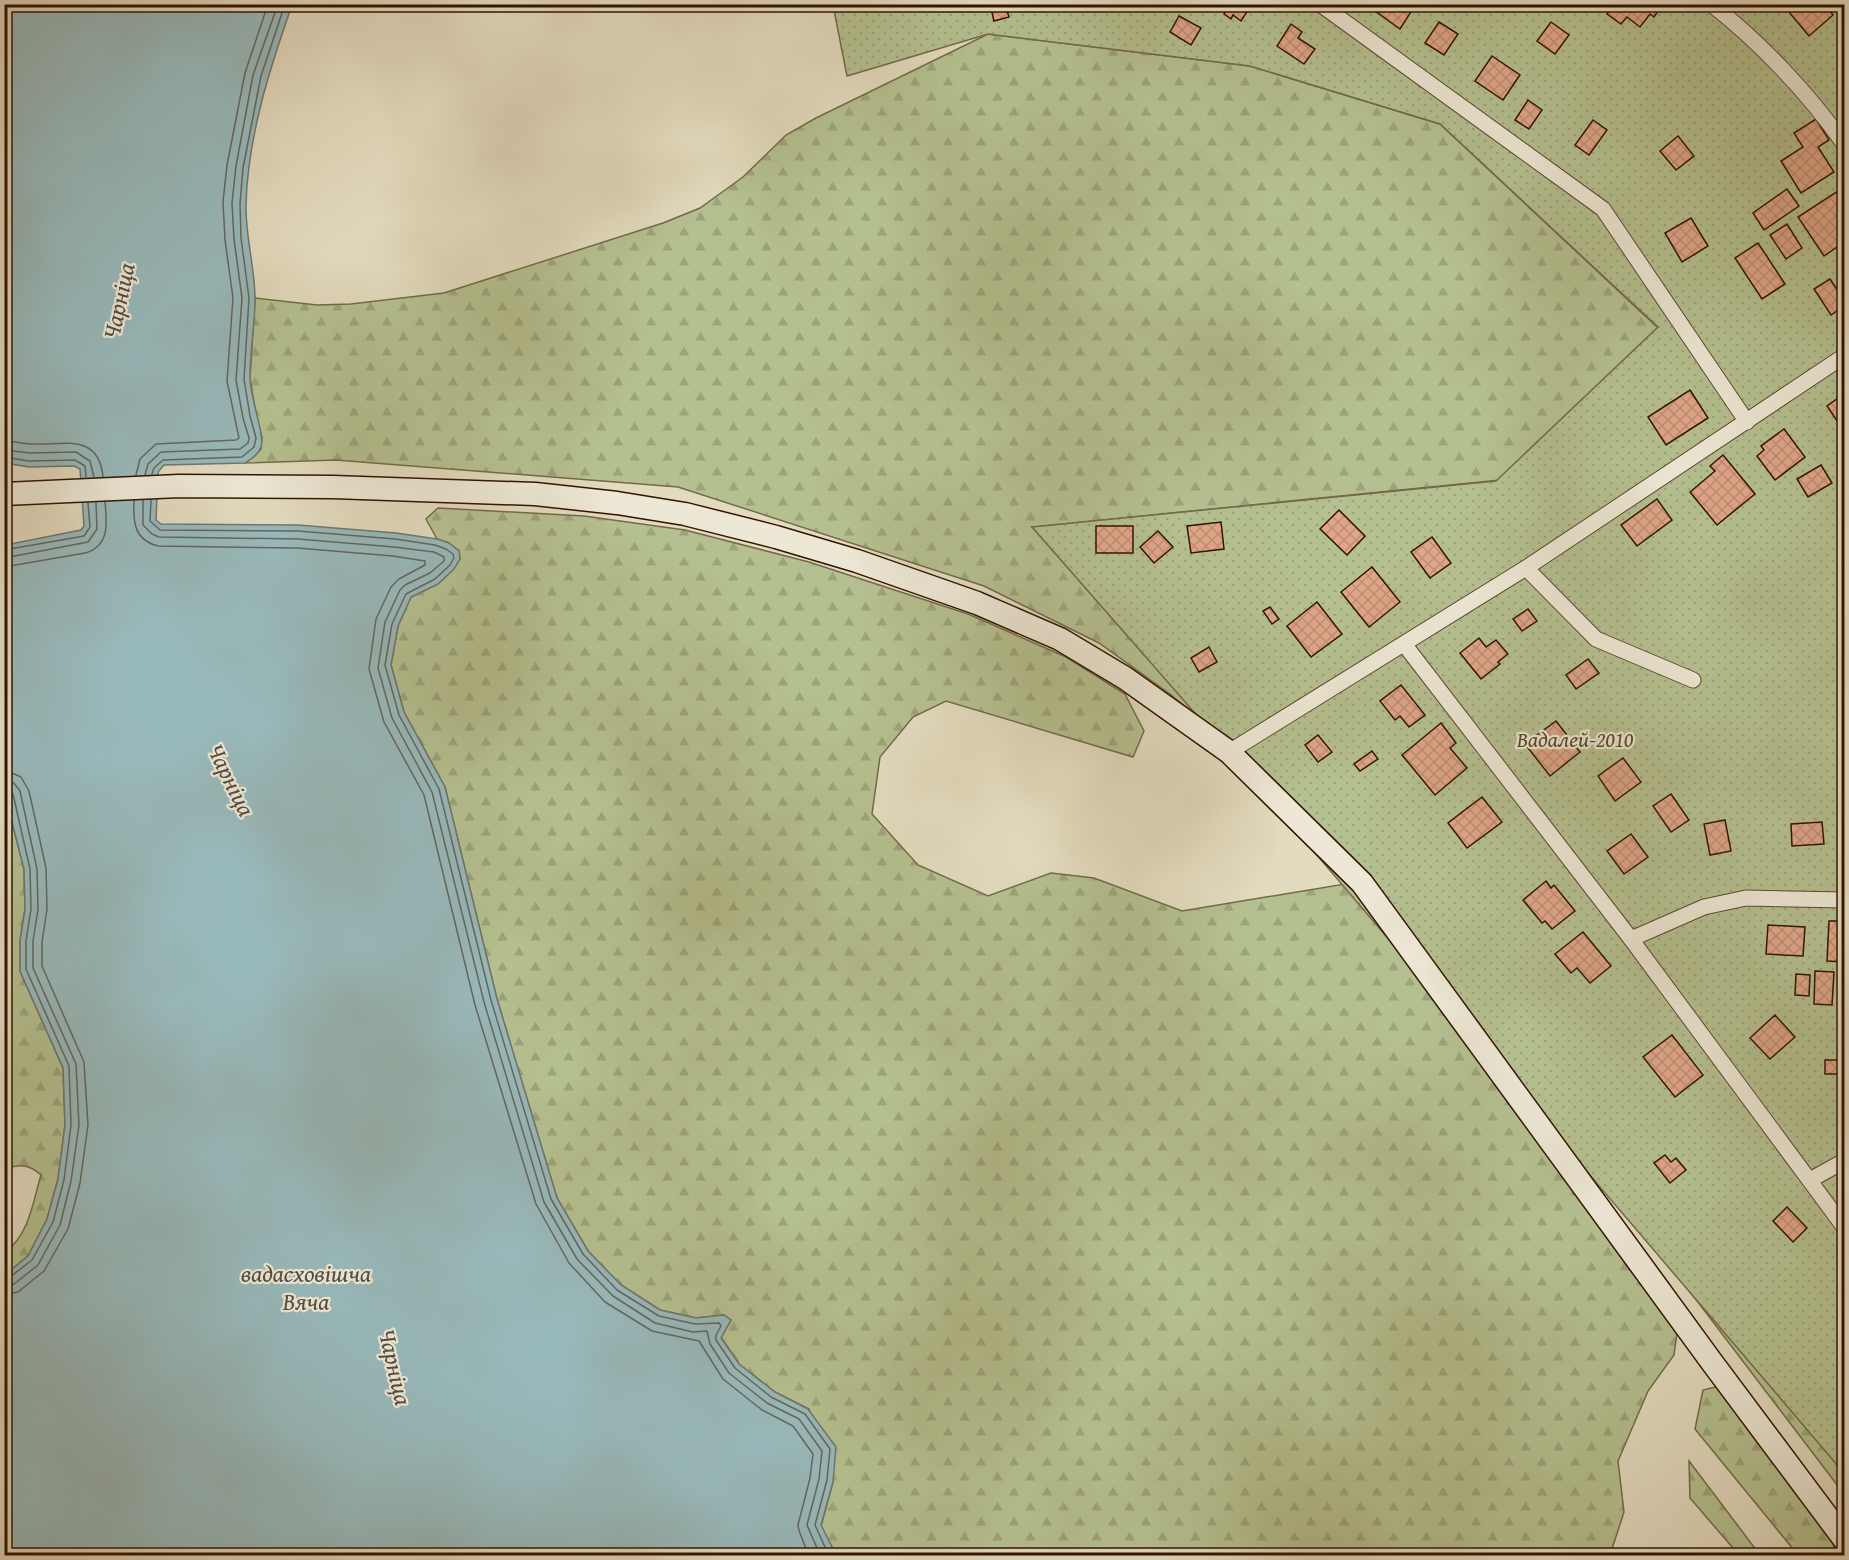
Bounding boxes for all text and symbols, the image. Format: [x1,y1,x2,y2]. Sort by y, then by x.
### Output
water label: Чарніца [93,259,144,342]
park label: Вадалей-2010 [1516,723,1634,755]
water label: Чарніца [199,737,264,822]
water label: вадасховішча Вяча [241,1256,371,1319]
water label: Чарніца [370,1325,421,1409]

